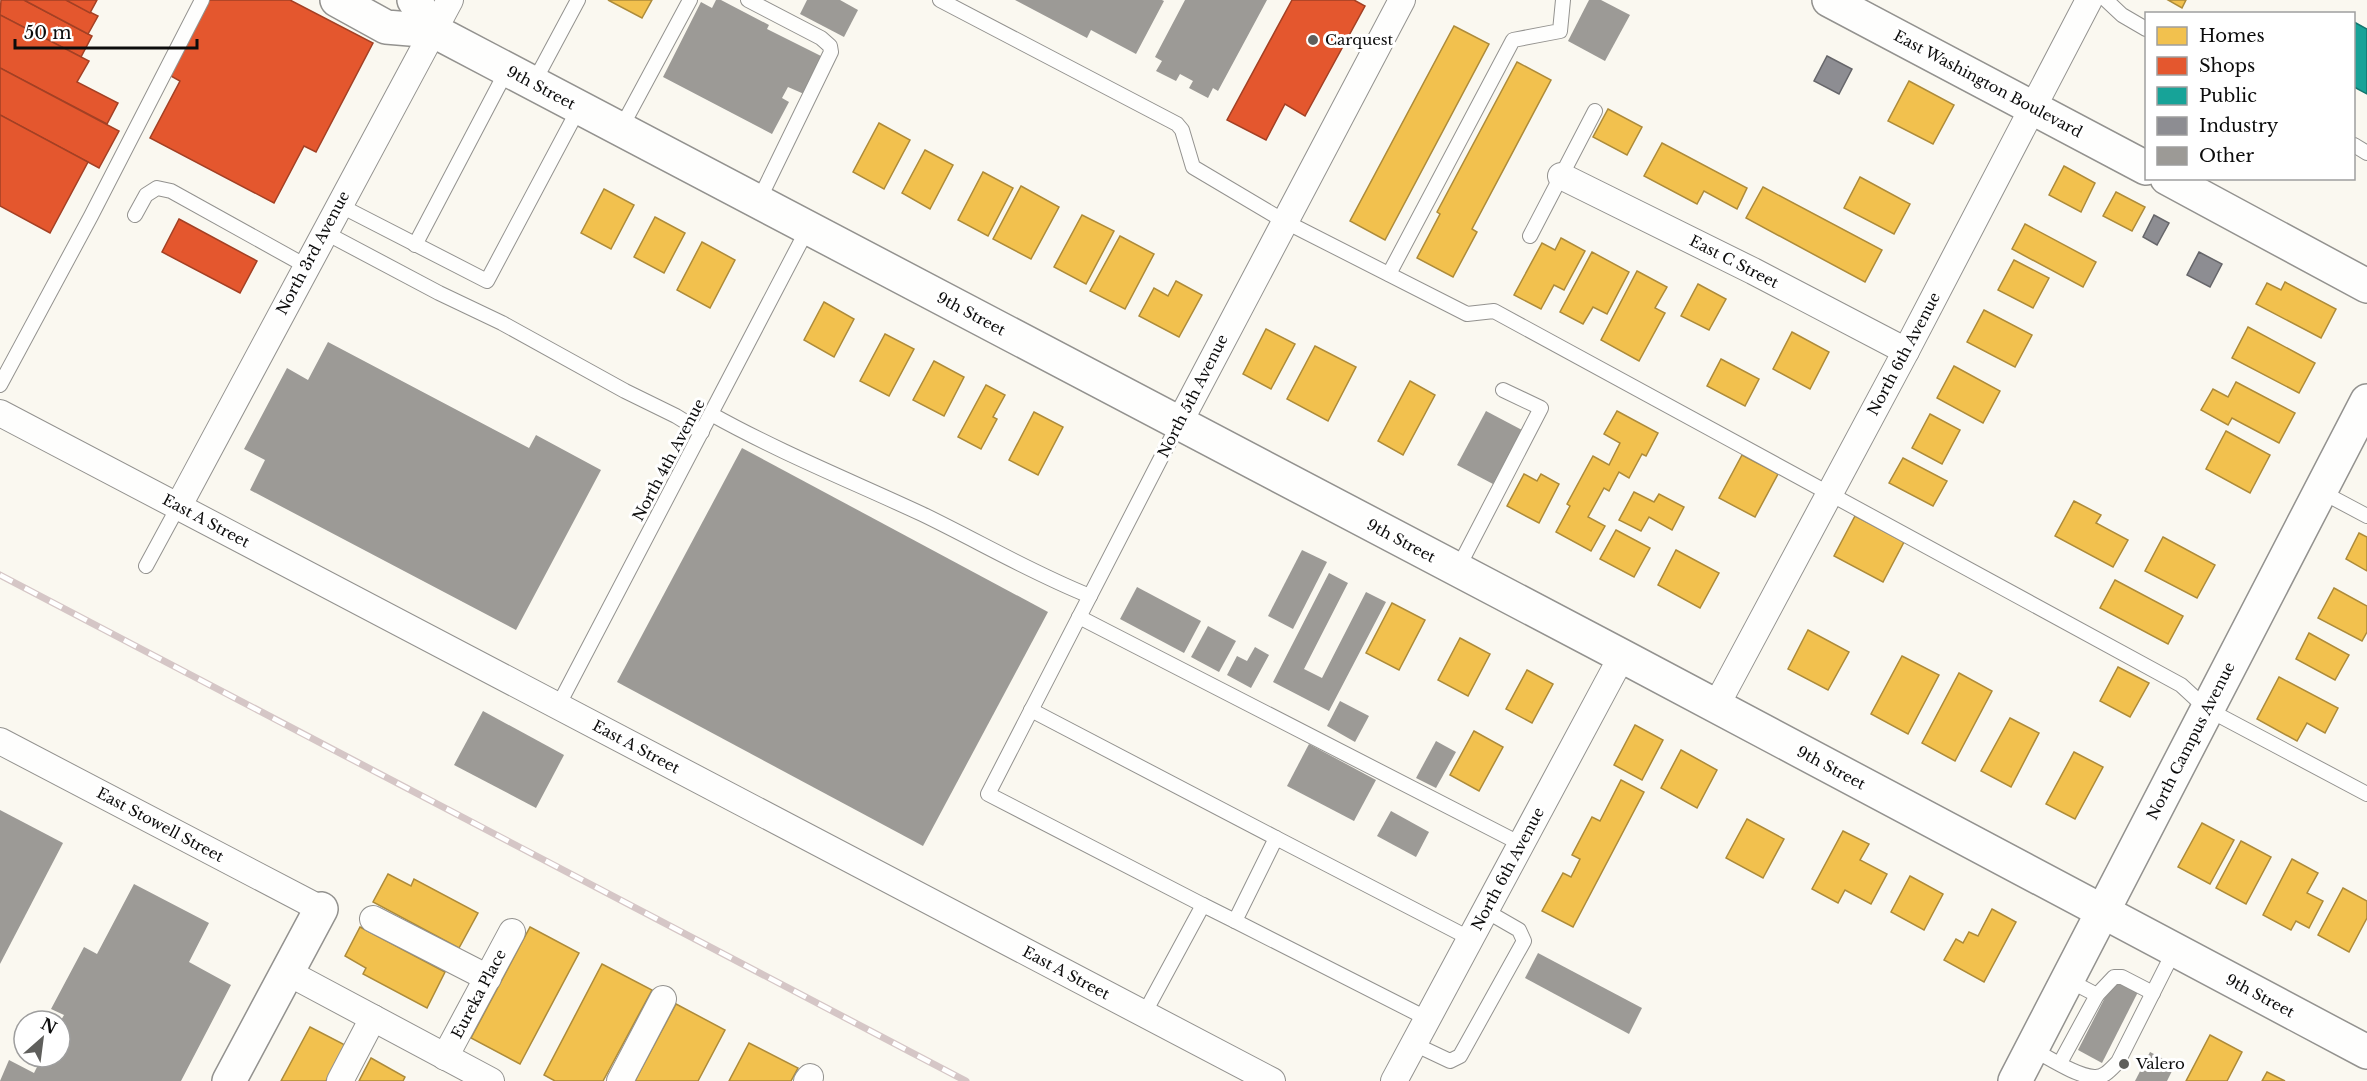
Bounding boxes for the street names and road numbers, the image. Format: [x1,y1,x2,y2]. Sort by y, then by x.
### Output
street label: East Washington Boulevard [1891,26,2086,141]
street label: 9th Street [504,62,579,114]
street label: North 3rd Avenue [272,188,353,318]
street label: East C Street [1686,231,1782,292]
street label: 9th Street [934,288,1009,340]
street label: North 6th Avenue [1863,289,1944,419]
street label: North 5th Avenue [1153,331,1232,461]
street label: North 4th Avenue [628,395,709,524]
street label: East A Street [159,490,253,552]
street label: 9th Street [1364,515,1439,567]
street label: North Campus Avenue [2142,659,2239,823]
street label: East A Street [589,716,683,778]
street label: 9th Street [1794,742,1869,794]
street label: East Stowell Street [93,783,227,866]
street label: North 6th Avenue [1467,804,1548,934]
street label: East A Street [1019,942,1113,1004]
street label: Eureka Place [447,946,510,1042]
street label: 9th Street [2223,970,2298,1022]

